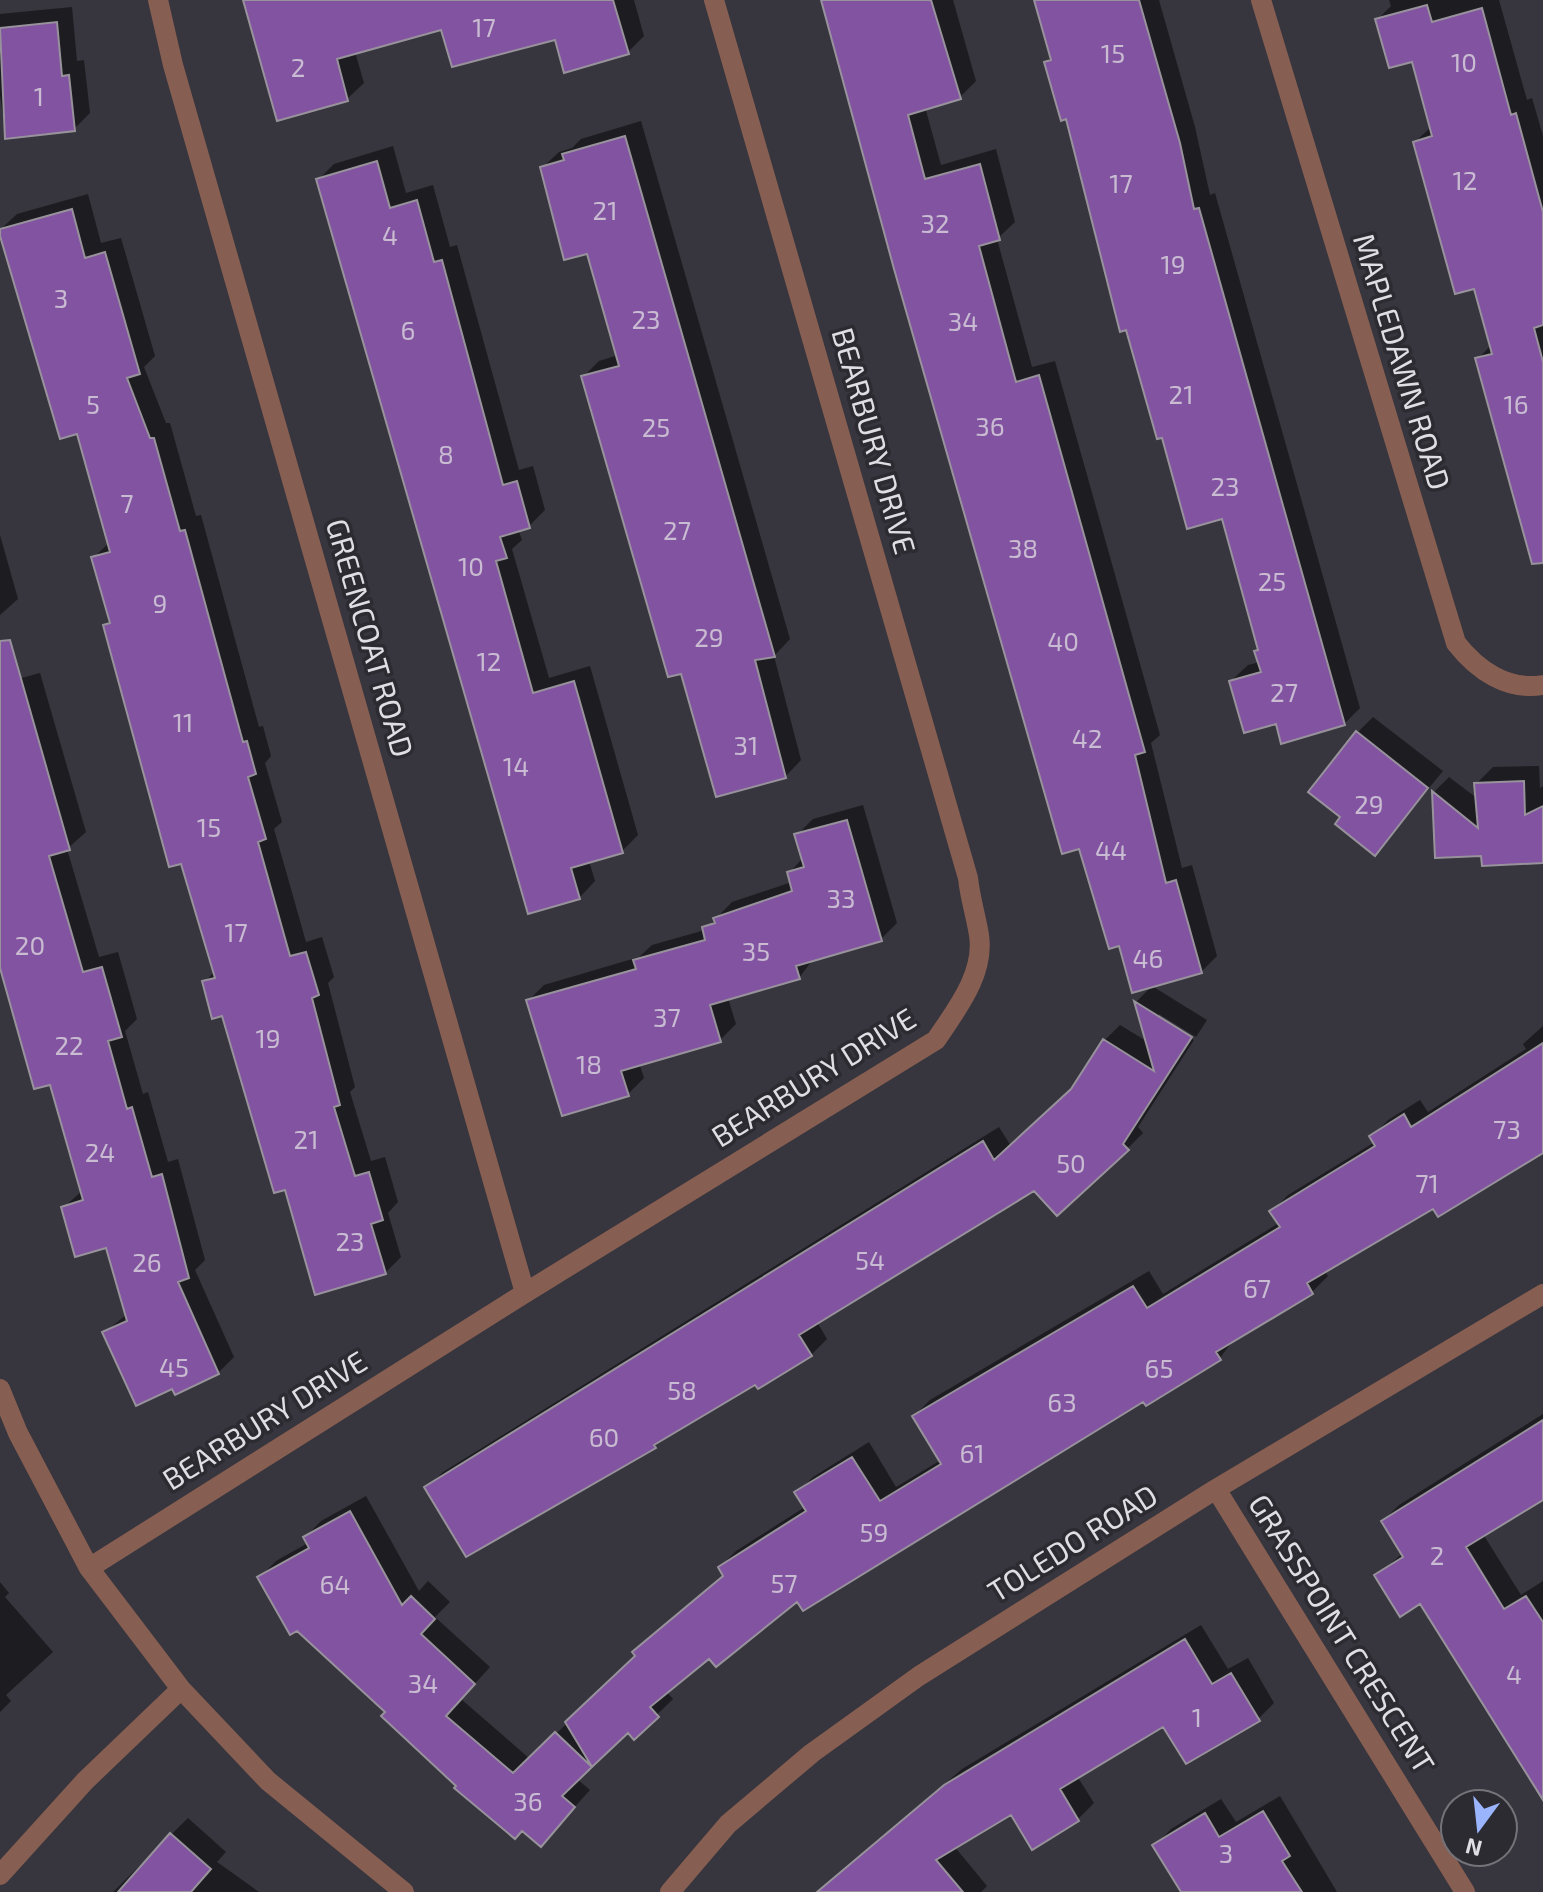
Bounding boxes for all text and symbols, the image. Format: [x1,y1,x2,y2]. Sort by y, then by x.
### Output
house number: 17 [472,11,496,42]
house number: 15 [1101,37,1125,68]
house number: 10 [1451,46,1477,77]
house number: 2 [291,51,305,82]
house number: 1 [34,80,44,111]
house number: 12 [1453,164,1477,195]
house number: 17 [1109,167,1133,198]
house number: 21 [593,194,617,225]
house number: 32 [920,207,950,238]
house number: 4 [382,219,398,250]
street label: MAPLEDAWN ROAD [1347,229,1459,494]
house number: 19 [1160,248,1186,279]
house number: 3 [54,282,68,313]
house number: 23 [631,303,661,334]
house number: 34 [948,305,978,336]
house number: 6 [401,314,415,345]
street label: BEARBURY DRIVE [825,323,924,558]
house number: 21 [1169,378,1193,409]
house number: 5 [86,388,100,419]
house number: 16 [1503,388,1529,419]
house number: 36 [975,410,1005,441]
house number: 25 [642,411,670,442]
house number: 8 [438,438,454,469]
house number: 23 [1210,470,1240,501]
house number: 7 [120,487,134,518]
street label: GREENCOAT ROAD [320,514,422,761]
house number: 27 [663,514,691,545]
house number: 38 [1008,532,1038,563]
house number: 10 [458,550,484,581]
house number: 25 [1258,565,1286,596]
house number: 9 [153,587,167,618]
house number: 29 [694,621,724,652]
house number: 40 [1047,625,1079,656]
house number: 12 [477,645,501,676]
house number: 27 [1270,676,1298,707]
house number: 11 [173,706,193,737]
house number: 42 [1072,722,1102,753]
house number: 31 [734,729,758,760]
house number: 14 [503,750,529,781]
house number: 29 [1354,788,1384,819]
house number: 15 [197,811,221,842]
house number: 44 [1095,834,1127,865]
house number: 33 [827,882,855,913]
house number: 17 [224,916,248,947]
house number: 20 [15,929,45,960]
house number: 35 [742,935,770,966]
house number: 46 [1133,942,1163,973]
street label: BEARBURY DRIVE [704,999,922,1154]
house number: 37 [653,1001,681,1032]
house number: 19 [255,1022,281,1053]
house number: 22 [54,1029,84,1060]
house number: 18 [576,1048,602,1079]
house number: 73 [1493,1113,1521,1144]
house number: 21 [294,1123,318,1154]
house number: 24 [85,1136,115,1167]
house number: 50 [1056,1147,1086,1178]
house number: 71 [1415,1167,1439,1198]
house number: 23 [335,1225,365,1256]
house number: 54 [855,1244,885,1275]
house number: 26 [132,1246,162,1277]
house number: 67 [1243,1272,1271,1303]
street label: BEARBURY DRIVE [155,1342,373,1497]
house number: 45 [159,1351,189,1382]
house number: 65 [1145,1352,1173,1383]
house number: 58 [667,1374,697,1405]
house number: 63 [1047,1386,1077,1417]
house number: 60 [589,1421,619,1452]
house number: 61 [959,1437,985,1468]
street label: TOLEDO ROAD [981,1476,1163,1609]
street label: GRASSPOINT CRESCENT [1242,1487,1443,1779]
house number: 59 [860,1516,888,1547]
house number: 2 [1430,1539,1444,1570]
house number: 57 [770,1567,798,1598]
house number: 64 [320,1568,350,1599]
house number: 4 [1506,1658,1522,1689]
house number: 34 [408,1667,438,1698]
house number: 1 [1192,1701,1202,1732]
house number: 36 [513,1785,543,1816]
north arrow [1439,1788,1519,1868]
text: N [1463,1834,1485,1863]
house number: 3 [1219,1837,1233,1868]

